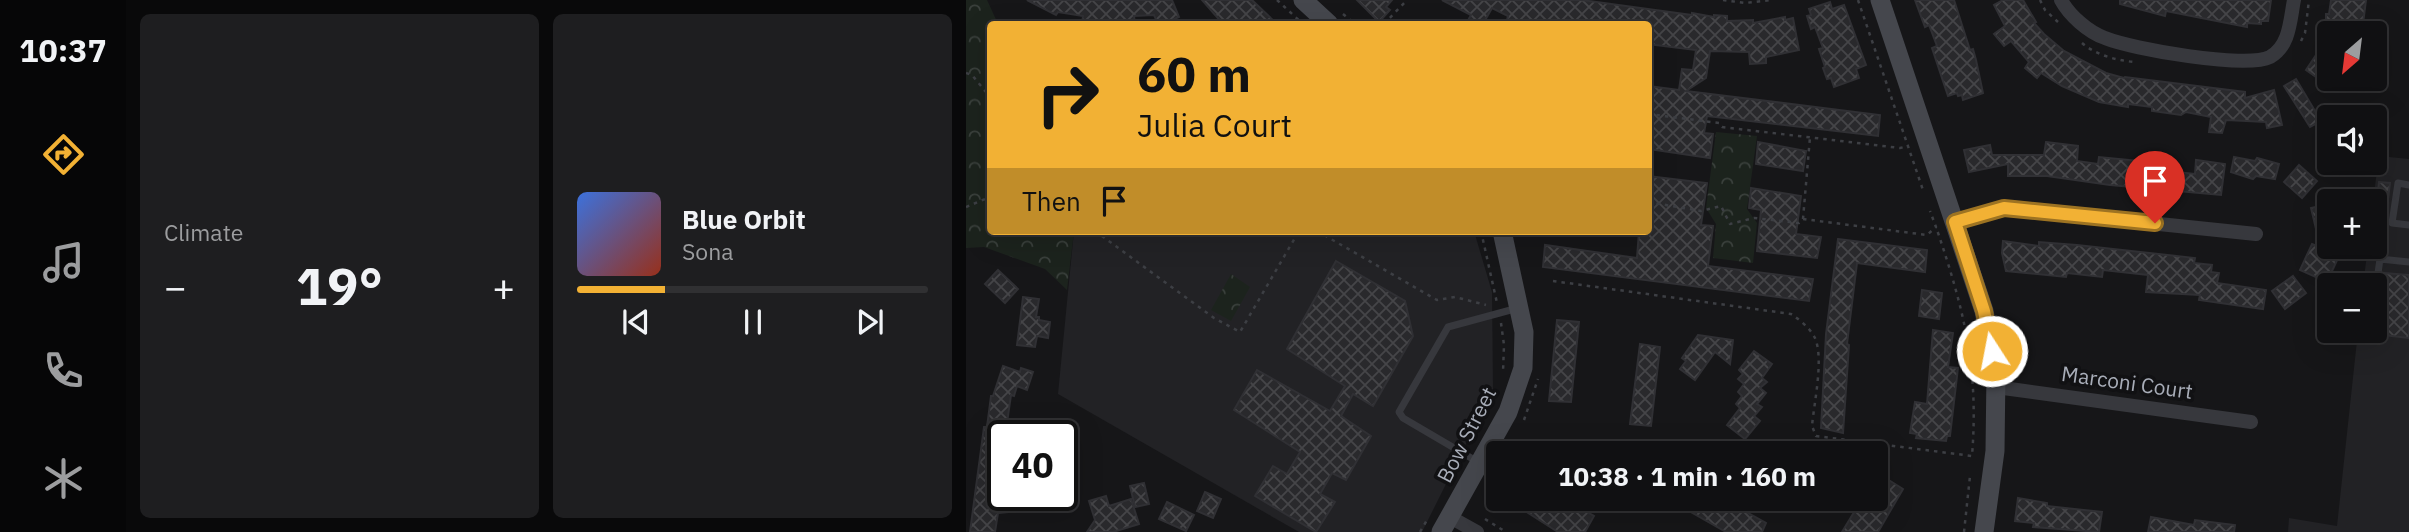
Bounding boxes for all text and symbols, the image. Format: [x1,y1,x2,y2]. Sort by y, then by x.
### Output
north arrow [2317,21,2387,91]
map controls [2317,21,2387,343]
text: 10:37 [19,29,107,71]
text: 60 m [1137,42,1251,105]
icon: right [1022,49,1113,140]
text: Julia Court [1137,104,1292,146]
button: sound [2317,105,2387,175]
icon: directions [39,130,88,179]
pin [2125,151,2185,223]
icon: arrive [2136,162,2174,200]
icon: arrive [1095,182,1133,220]
text: Then [1022,184,1081,218]
button: + [2317,189,2387,259]
text: Blue Orbit [682,202,806,236]
text: Climate [164,217,243,247]
text: Sona [682,236,734,266]
icon: music [39,238,88,287]
text: 19° [296,252,383,319]
text: − [164,262,187,311]
text: + [492,262,515,311]
button: − [2317,273,2387,343]
icon: previous [617,303,655,341]
icon: pause [734,303,772,341]
icon: next [851,303,889,341]
position arrow [1955,314,2029,388]
icon: phone [39,346,88,395]
street label: Marconi Court [2060,359,2194,405]
street label: Bow Street [1430,382,1502,487]
speed limit sign: 40 [987,420,1078,511]
icon: climate [39,454,88,503]
text: 10:38 · 1 min · 160 m [1558,459,1816,493]

